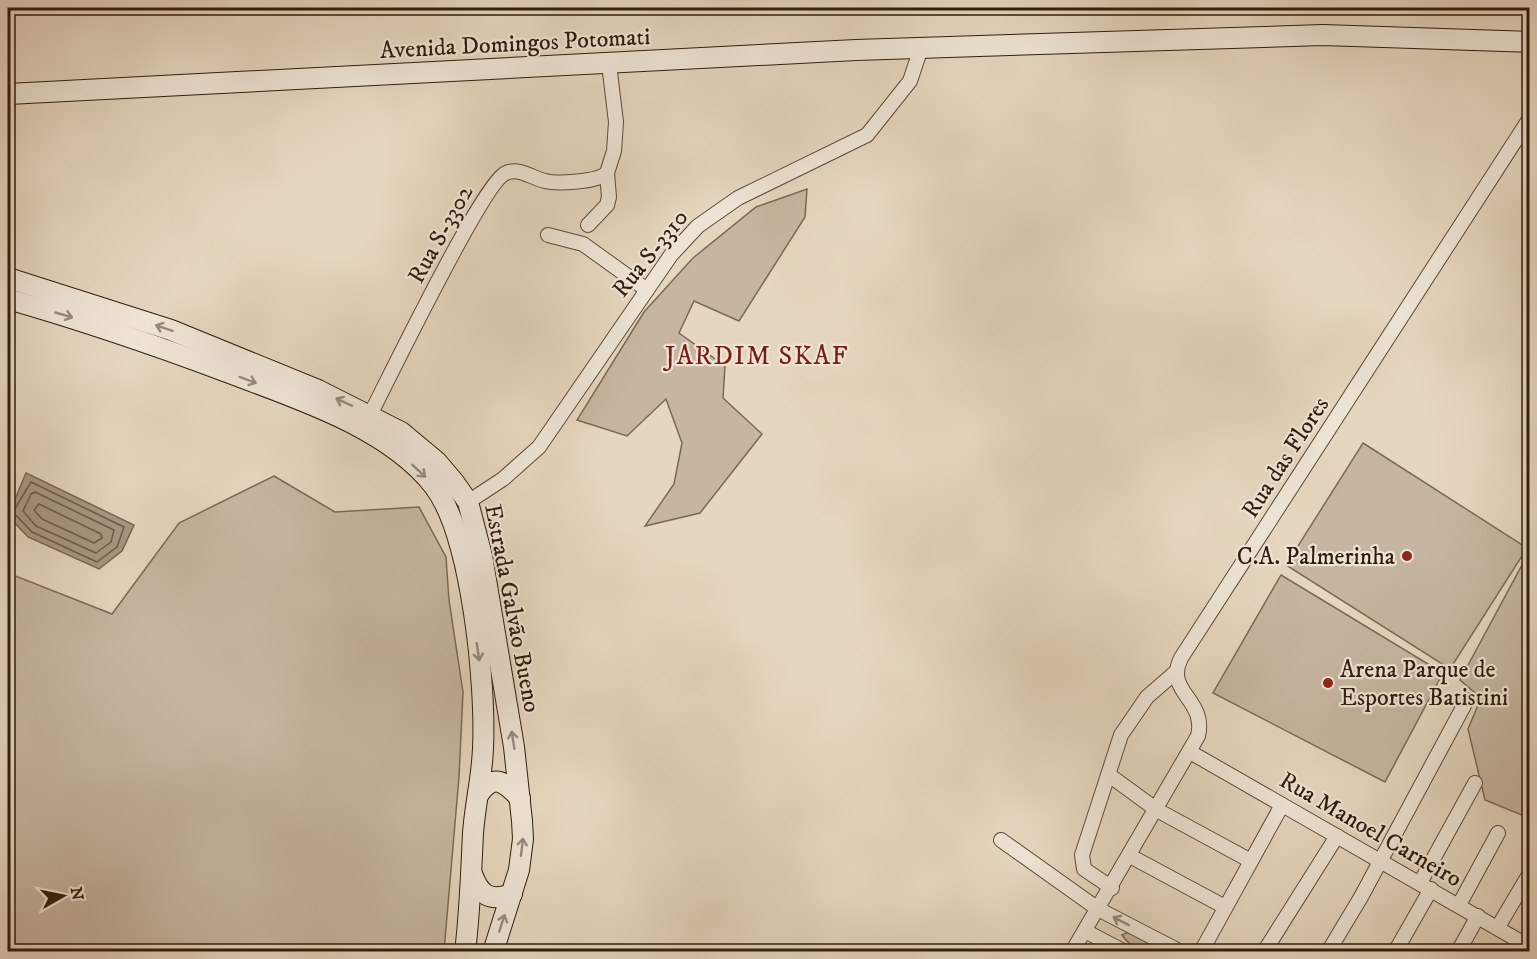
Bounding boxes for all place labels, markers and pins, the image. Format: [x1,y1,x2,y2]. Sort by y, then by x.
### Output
place label: C.A. Palmerinha [1237,542,1396,572]
marker: C.A. Palmerinha [1400,549,1414,563]
place label: Arena Parque de Esportes Batistini [1340,655,1508,713]
marker: Arena Parque de Esportes Batistini [1321,676,1335,690]

